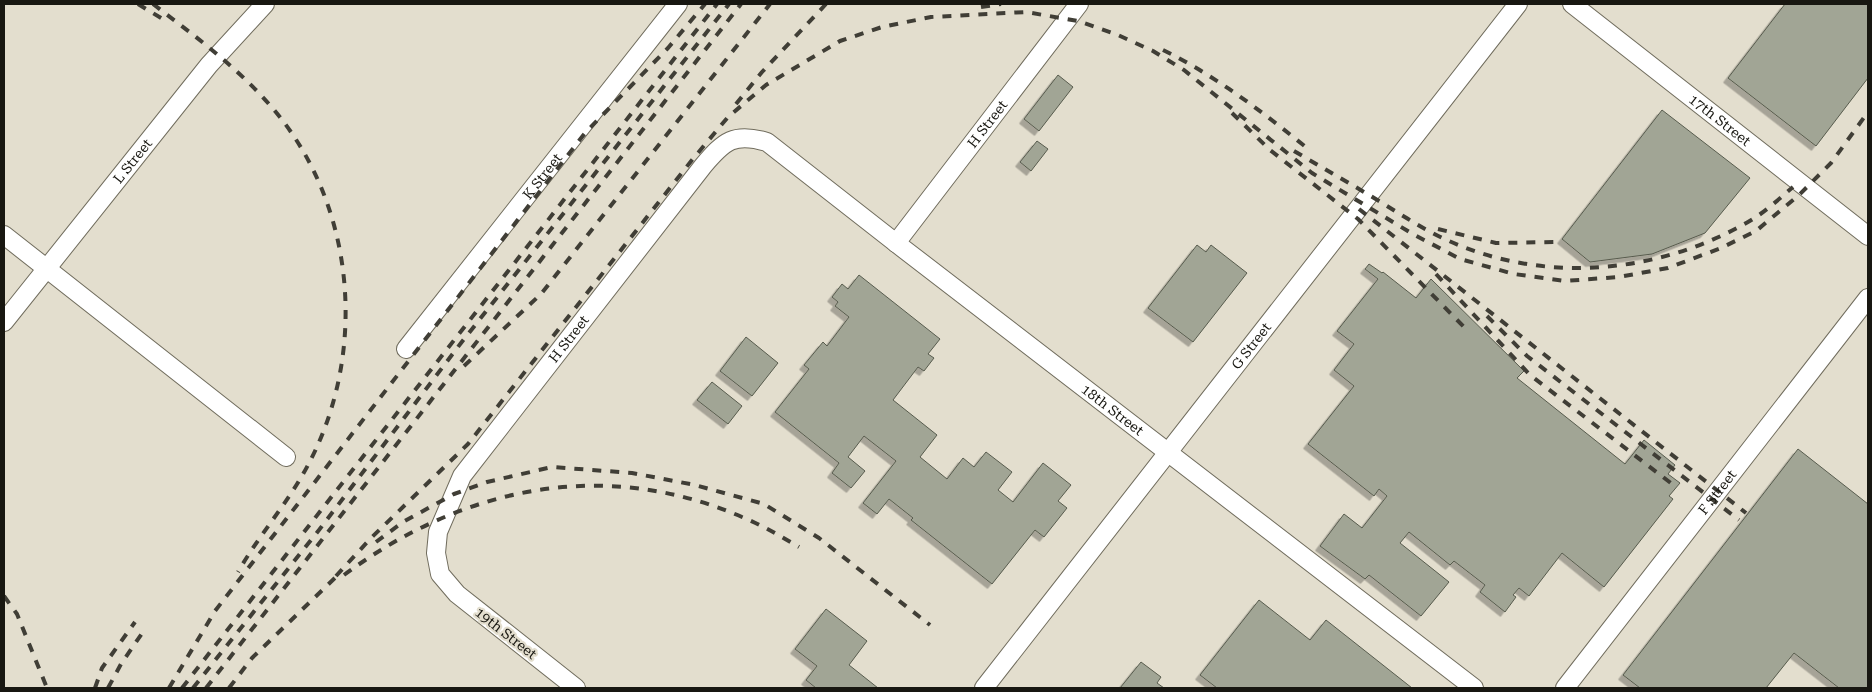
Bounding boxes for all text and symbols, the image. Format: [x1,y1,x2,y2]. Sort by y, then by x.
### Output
street label: 17th Street [1686,91,1754,149]
street label: H Street [964,97,1010,151]
street label: L Street [110,135,155,186]
street label: K Street [519,150,565,202]
street label: H Street [545,312,592,366]
street label: G Street [1228,319,1274,372]
street label: 18th Street [1079,381,1147,439]
street label: F Street [1695,467,1739,518]
street label: 19th Street [472,604,540,662]

